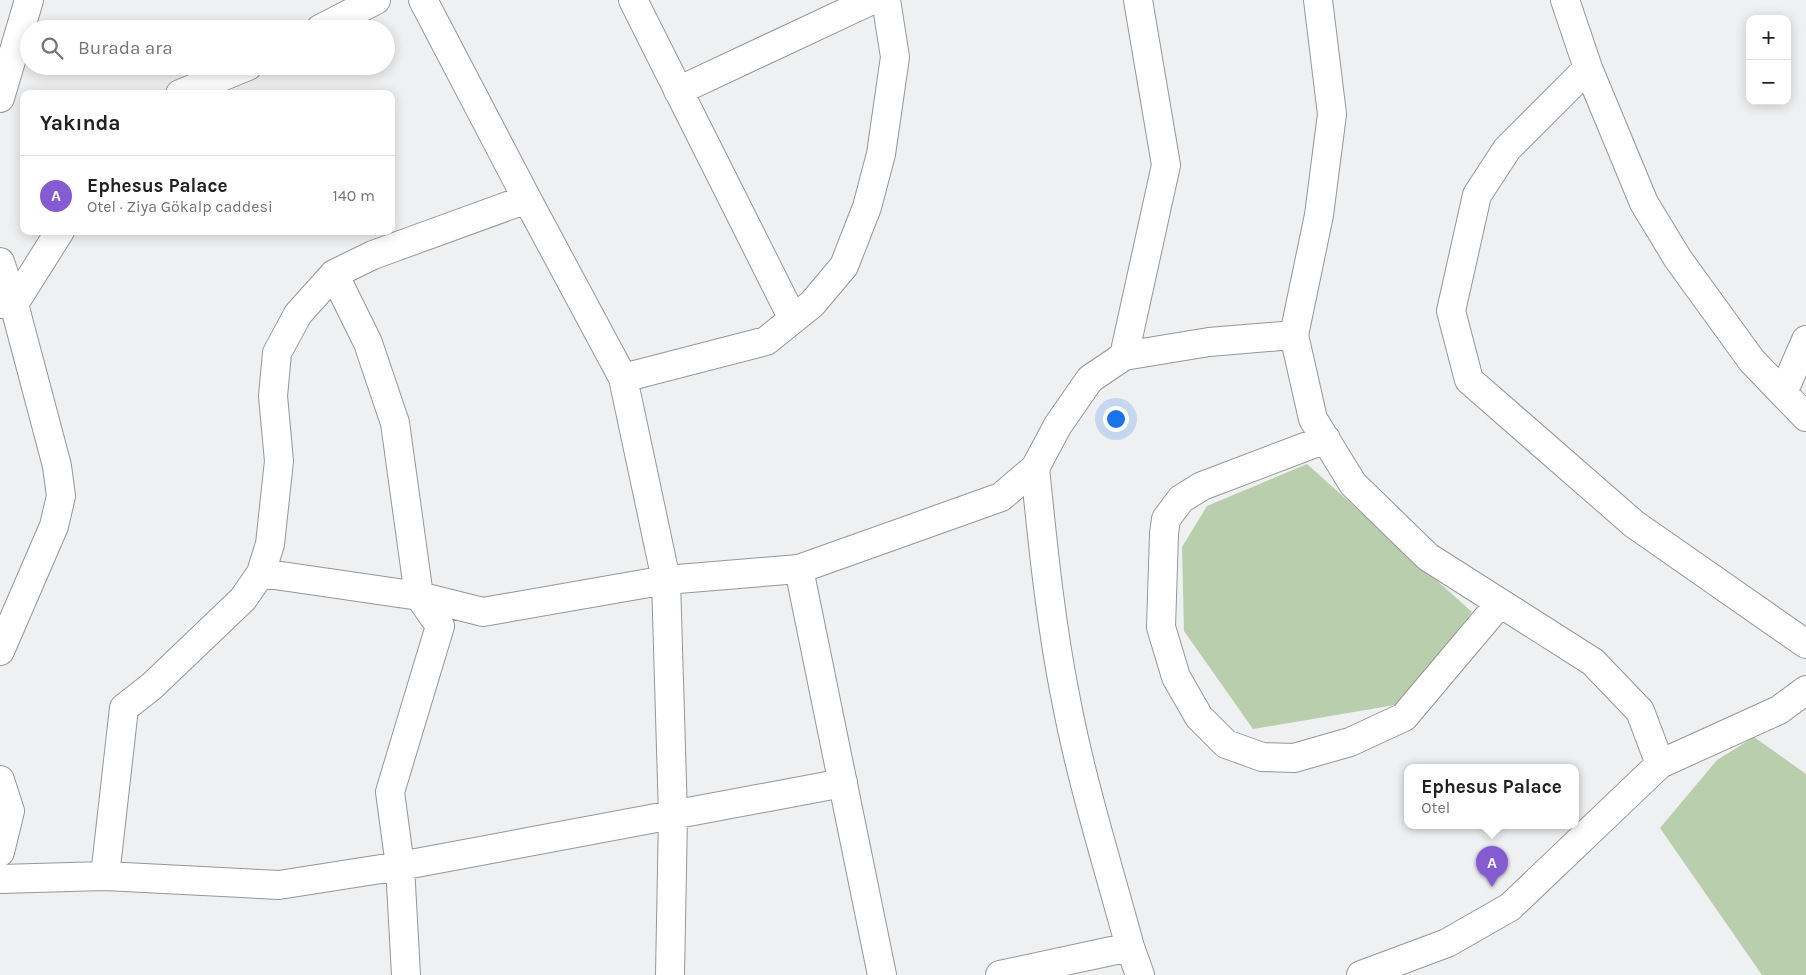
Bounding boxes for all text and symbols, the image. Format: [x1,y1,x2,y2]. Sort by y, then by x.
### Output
map controls [1746,15,1791,105]
button: + [1746,15,1791,60]
search box [20,20,395,75]
icon: search [38,34,66,62]
text: Burada ara [78,37,173,59]
button: − [1746,60,1791,105]
text: Yakında [40,111,121,135]
text: Ephesus Palace [87,175,228,197]
text: A [51,186,61,205]
text: 140 m [333,186,375,205]
text: Otel · Ziya Gökalp caddesi [87,197,273,216]
your location [1103,406,1129,432]
popup [1404,764,1579,829]
text: Ephesus Palace [1421,776,1562,798]
text: Otel [1421,798,1450,817]
pin: A [1476,846,1508,887]

